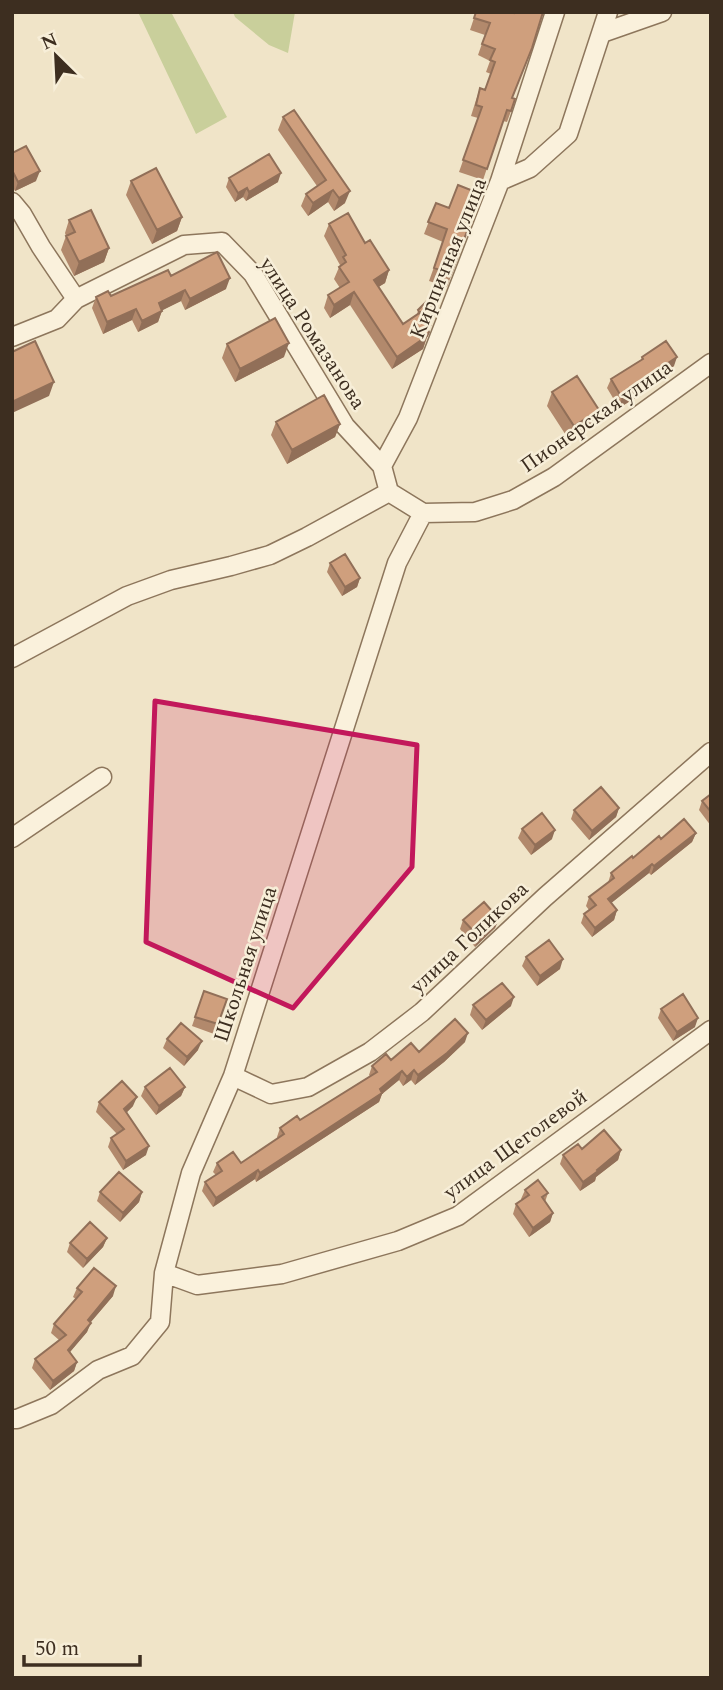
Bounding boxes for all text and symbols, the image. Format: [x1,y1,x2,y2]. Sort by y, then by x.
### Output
north arrow [21,21,91,91]
text: N [37,25,63,58]
street label: Кирпичная улица [402,172,496,344]
street label: улица Ромазанова [250,250,374,417]
street label: Пионерская улица [514,352,680,481]
street label: улица Голикова [402,874,537,1002]
street label: Школьная улица [206,881,286,1047]
street label: улица Щеголевой [436,1082,594,1209]
scale bar [24,1624,140,1668]
text: 50 m [35,1633,79,1665]

